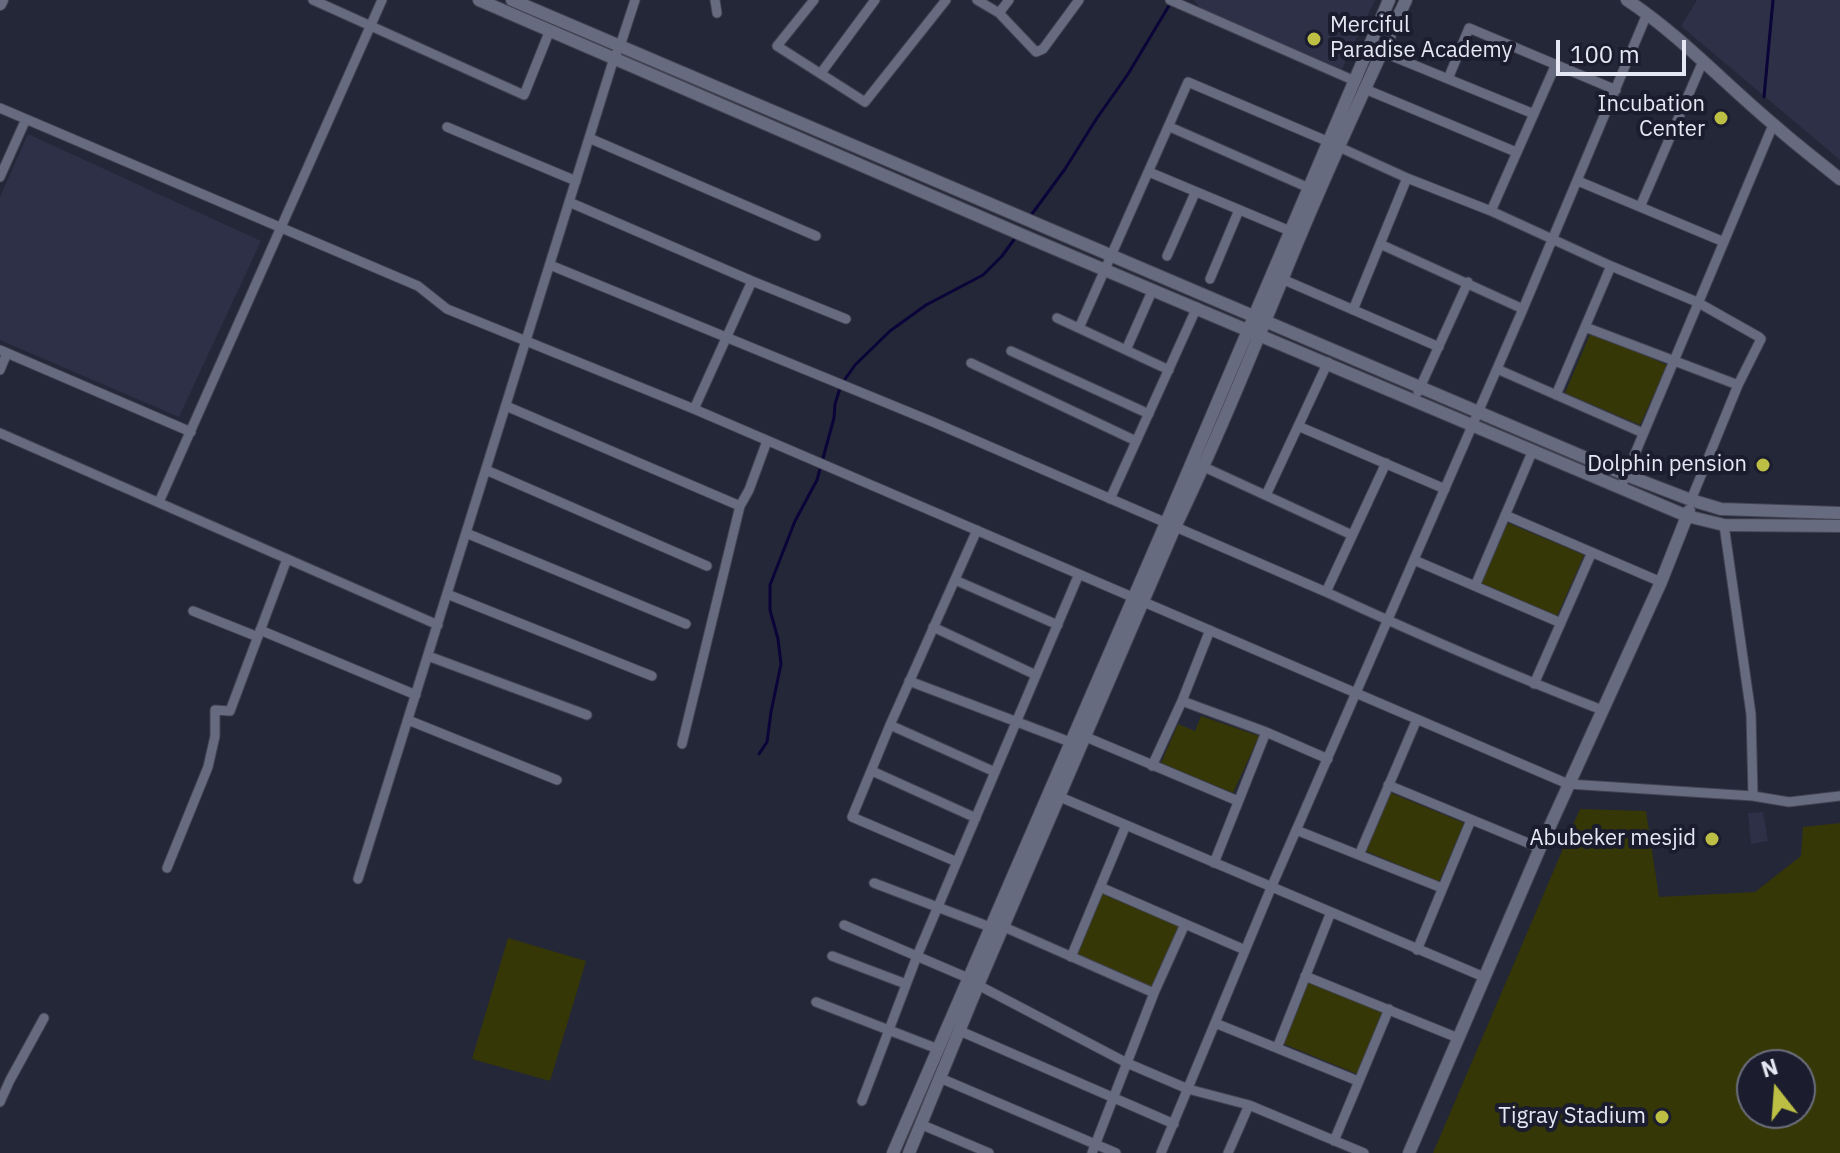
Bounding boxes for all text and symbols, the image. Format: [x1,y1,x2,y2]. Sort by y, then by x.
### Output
place label: Merciful Paradise Academy [1330,13,1513,64]
scale bar [1560,24,1690,74]
marker: Merciful Paradise Academy [1305,30,1323,48]
text: 100 m [1570,38,1640,70]
place label: Incubation Center [1598,92,1705,144]
marker: Incubation Center [1712,109,1730,127]
place label: Dolphin pension [1587,452,1747,478]
marker: Dolphin pension [1754,456,1772,474]
place label: Abubeker mesjid [1529,826,1696,852]
marker: Abubeker mesjid [1703,830,1721,848]
north arrow [1736,1049,1816,1129]
text: N [1758,1051,1781,1084]
place label: Tigray Stadium [1498,1104,1646,1130]
marker: Tigray Stadium [1653,1108,1671,1126]

